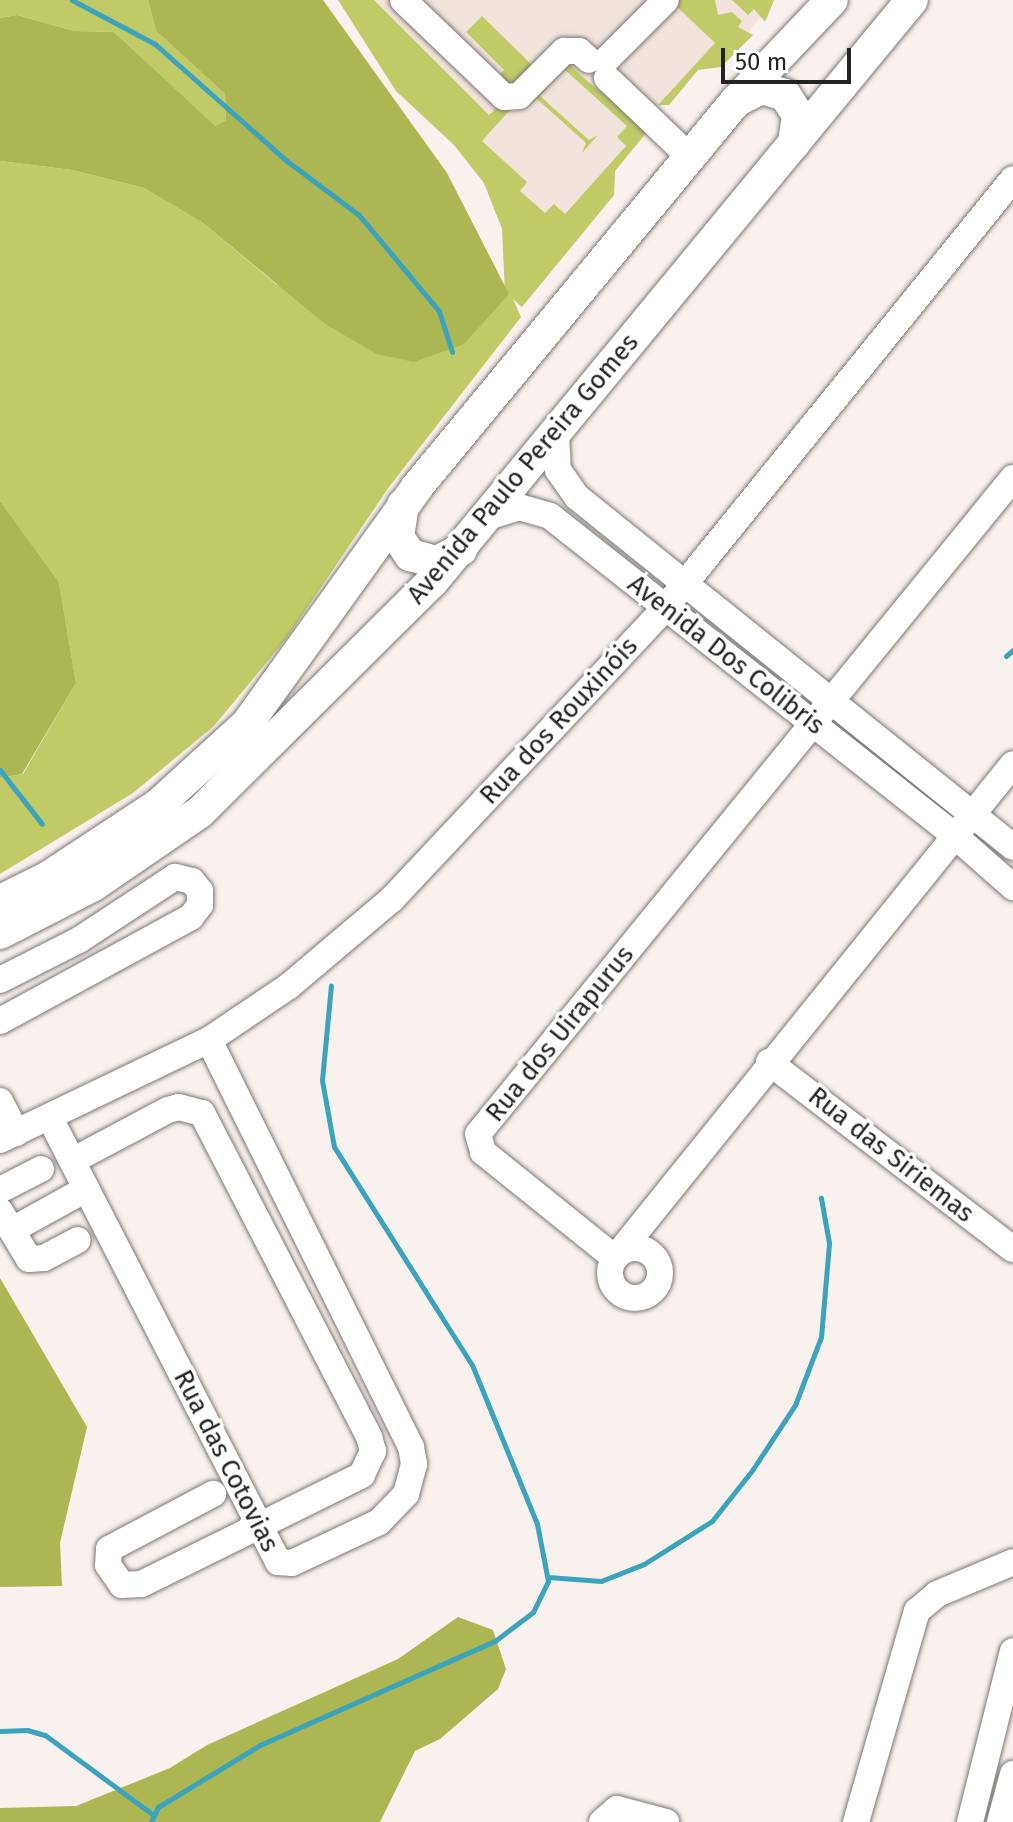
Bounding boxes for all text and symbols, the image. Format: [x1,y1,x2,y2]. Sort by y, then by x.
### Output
scale bar [725,32,855,82]
text: 50 m [735,48,787,76]
street label: Avenida Paulo Pereira Gomes [401,328,645,610]
street label: Avenida Dos Colibris [621,569,831,741]
street label: Rua dos Rouxinóis [474,631,644,811]
street label: Rua dos Uirapurus [479,940,641,1128]
street label: Rua das Siriemas [802,1081,980,1229]
street label: Rua das Cotovias [167,1365,285,1557]

